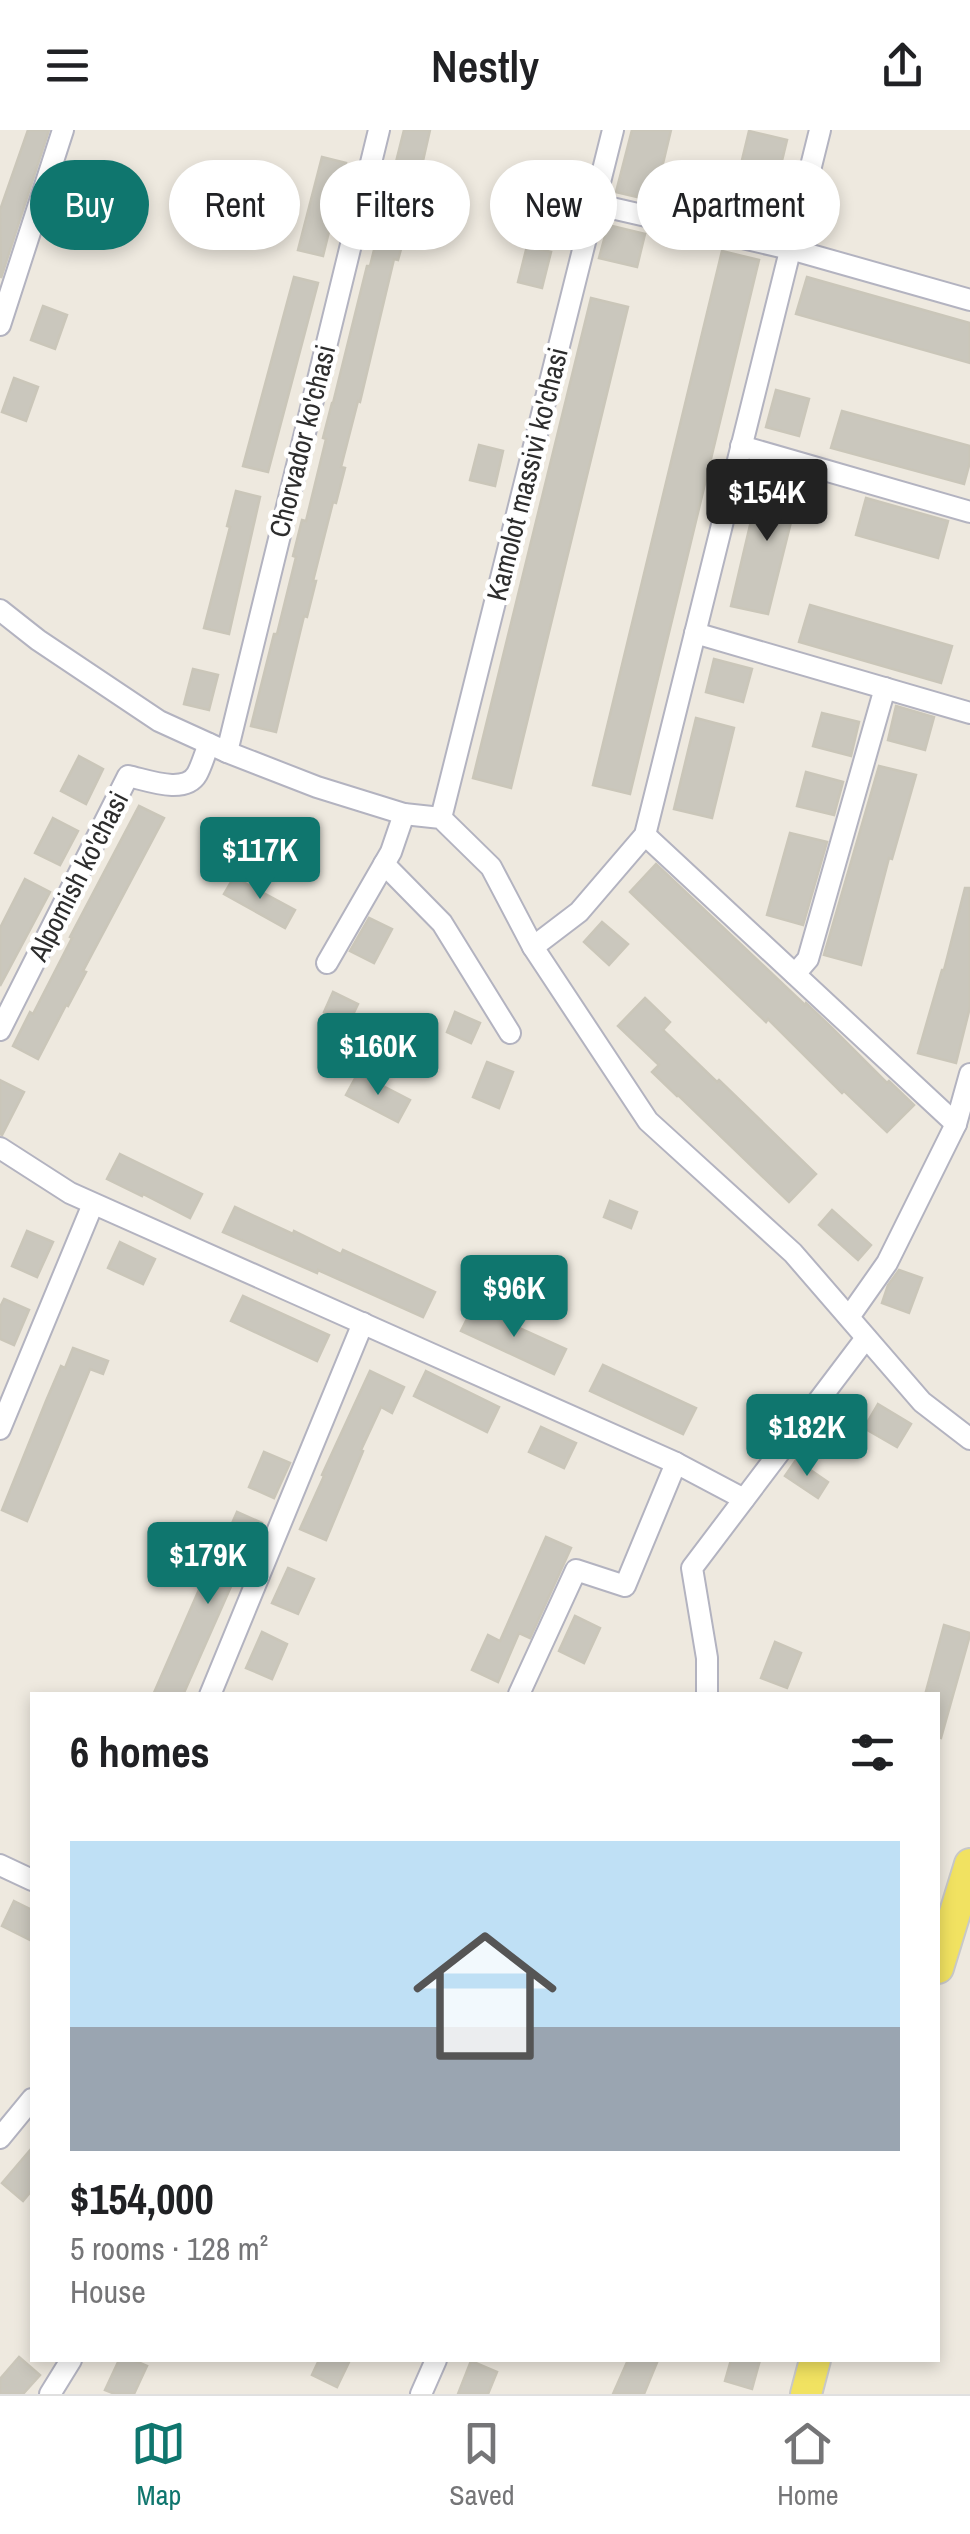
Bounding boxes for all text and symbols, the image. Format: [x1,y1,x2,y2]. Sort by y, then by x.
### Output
text: Nestly [431,35,539,96]
icon: menu [40,38,95,93]
icon: share [875,38,930,93]
chip: Buy [30,160,149,250]
chip: Rent [169,160,300,250]
chip: Filters [320,160,470,250]
chip: New [490,160,617,250]
chip: Apartment [637,160,840,250]
street label: Chorvador ko'chasi [260,341,344,541]
street label: Kamolot massivi ko'chasi [477,343,577,605]
pin: $154K [697,459,837,544]
text: $154K [728,470,806,513]
street label: Alpomish ko'chasi [18,785,137,968]
pin: $117K [190,817,330,902]
text: $117K [222,828,298,871]
pin: $160K [308,1013,448,1098]
text: $160K [339,1024,417,1067]
pin: $96K [455,1255,573,1340]
text: $96K [483,1266,545,1309]
pin: $182K [737,1394,877,1479]
text: $182K [768,1405,846,1448]
pin: $179K [138,1522,278,1607]
text: $179K [169,1533,247,1576]
text: 6 homes [70,1724,210,1780]
icon: filters [845,1725,900,1780]
icon: home [395,1906,575,2086]
text: $154,000 [70,2171,214,2227]
text: 5 rooms · 128 m² [70,2227,268,2270]
text: House [70,2270,146,2313]
tab: Map [131,2416,186,2514]
tab: Saved [449,2416,514,2514]
tab: Home [777,2416,839,2514]

